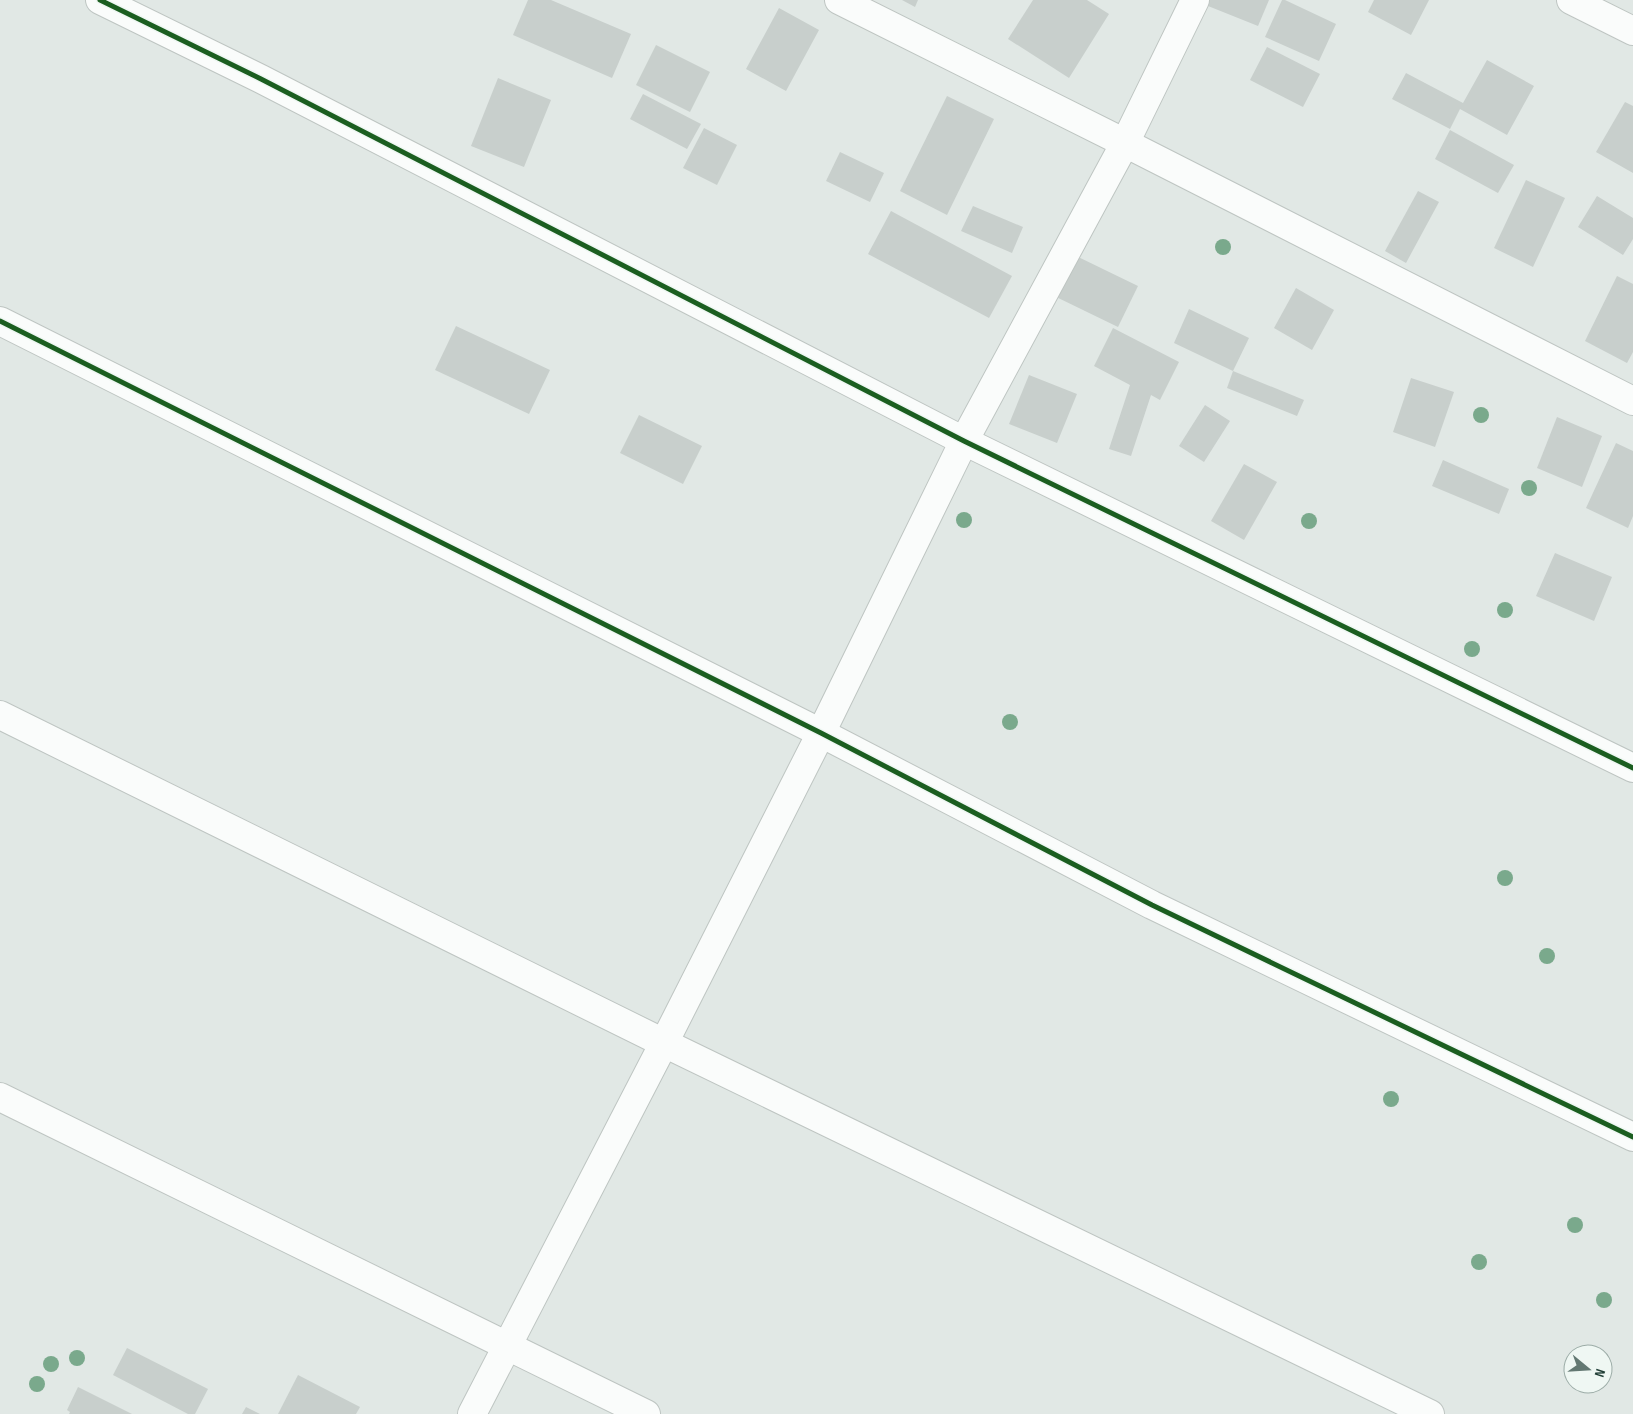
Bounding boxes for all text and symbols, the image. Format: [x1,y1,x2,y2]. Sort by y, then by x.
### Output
north arrow [1563,1344,1613,1394]
text: N [1591,1367,1609,1379]

